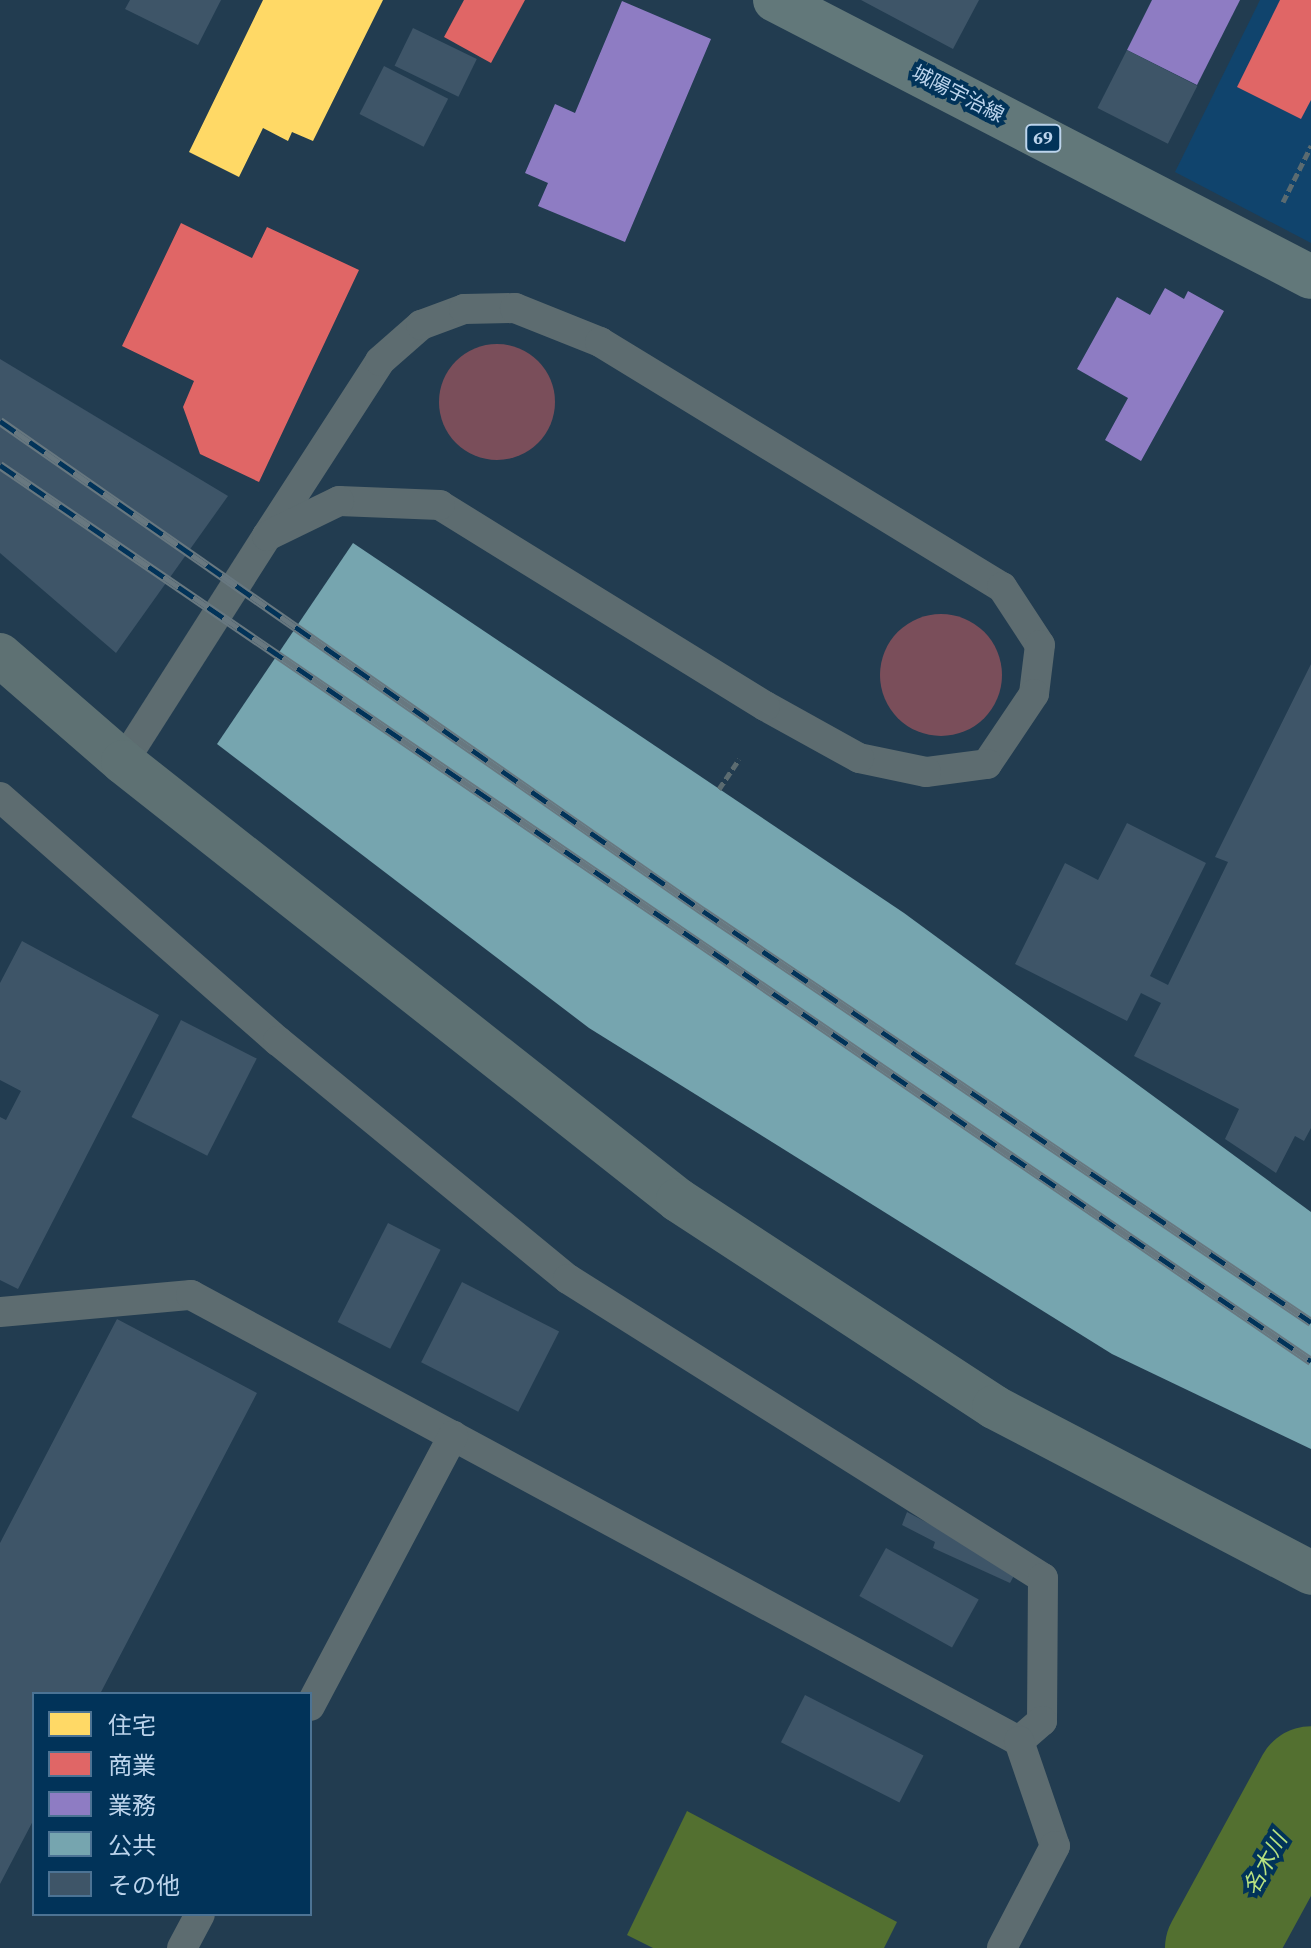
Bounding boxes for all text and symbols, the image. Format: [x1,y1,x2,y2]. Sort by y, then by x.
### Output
street label: 城陽宇治線 [908,61,1008,127]
road number: 69 [1025,124,1061,152]
legend [32,1692,312,1916]
text: 住宅 [108,1709,156,1742]
text: 商業 [108,1749,156,1782]
text: 業務 [108,1789,156,1822]
text: 公共 [108,1829,156,1862]
water label: 名木川 [1237,1829,1293,1899]
text: その他 [108,1869,180,1902]

